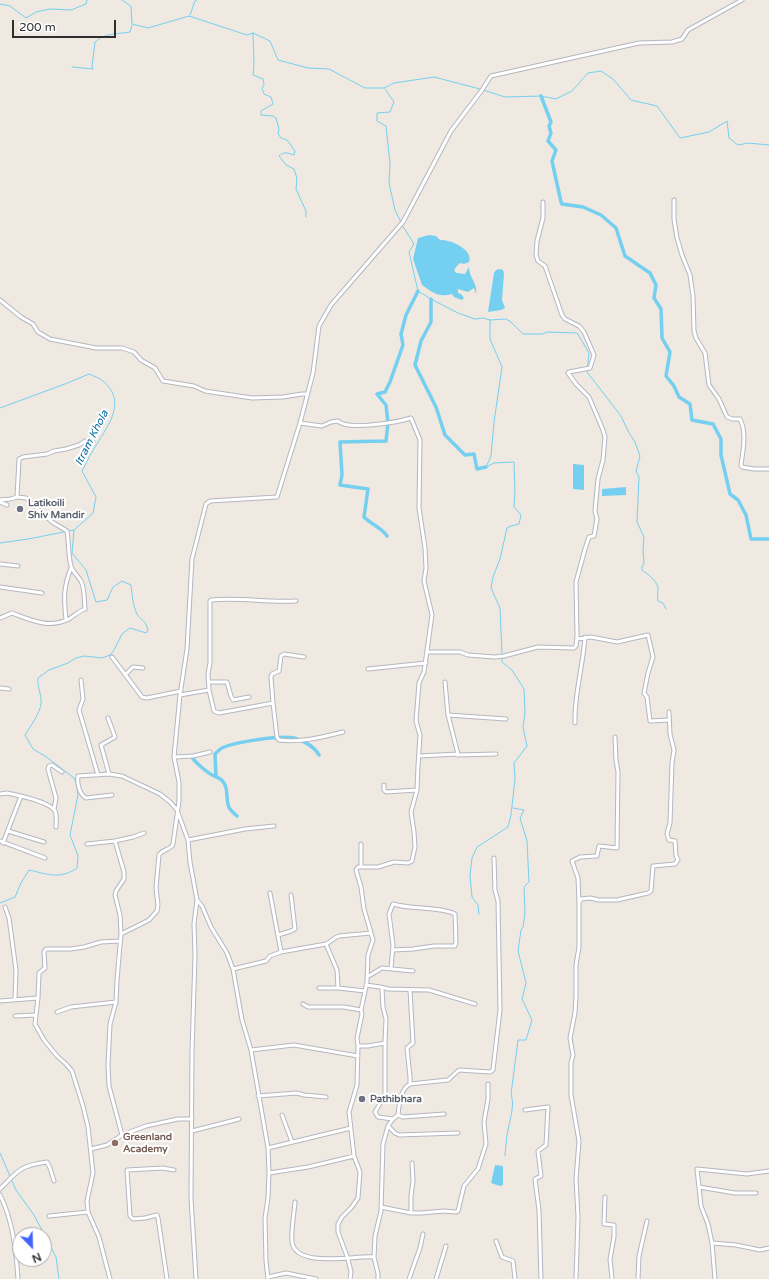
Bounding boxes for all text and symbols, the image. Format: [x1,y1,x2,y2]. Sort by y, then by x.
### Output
scale bar [14,12,118,38]
text: 200 m [19,20,56,34]
water label: Itram Khola [72,408,112,468]
place label: Latikoili Shiv Mandir [28,497,85,520]
marker: Latikoili Shiv Mandir [15,504,25,514]
place label: Pathibhara [370,1093,422,1105]
marker: Pathibhara [357,1094,367,1104]
place label: Greenland Academy [123,1131,172,1154]
marker: Greenland Academy [110,1138,120,1148]
north arrow [12,1227,52,1267]
text: N [30,1250,43,1265]

